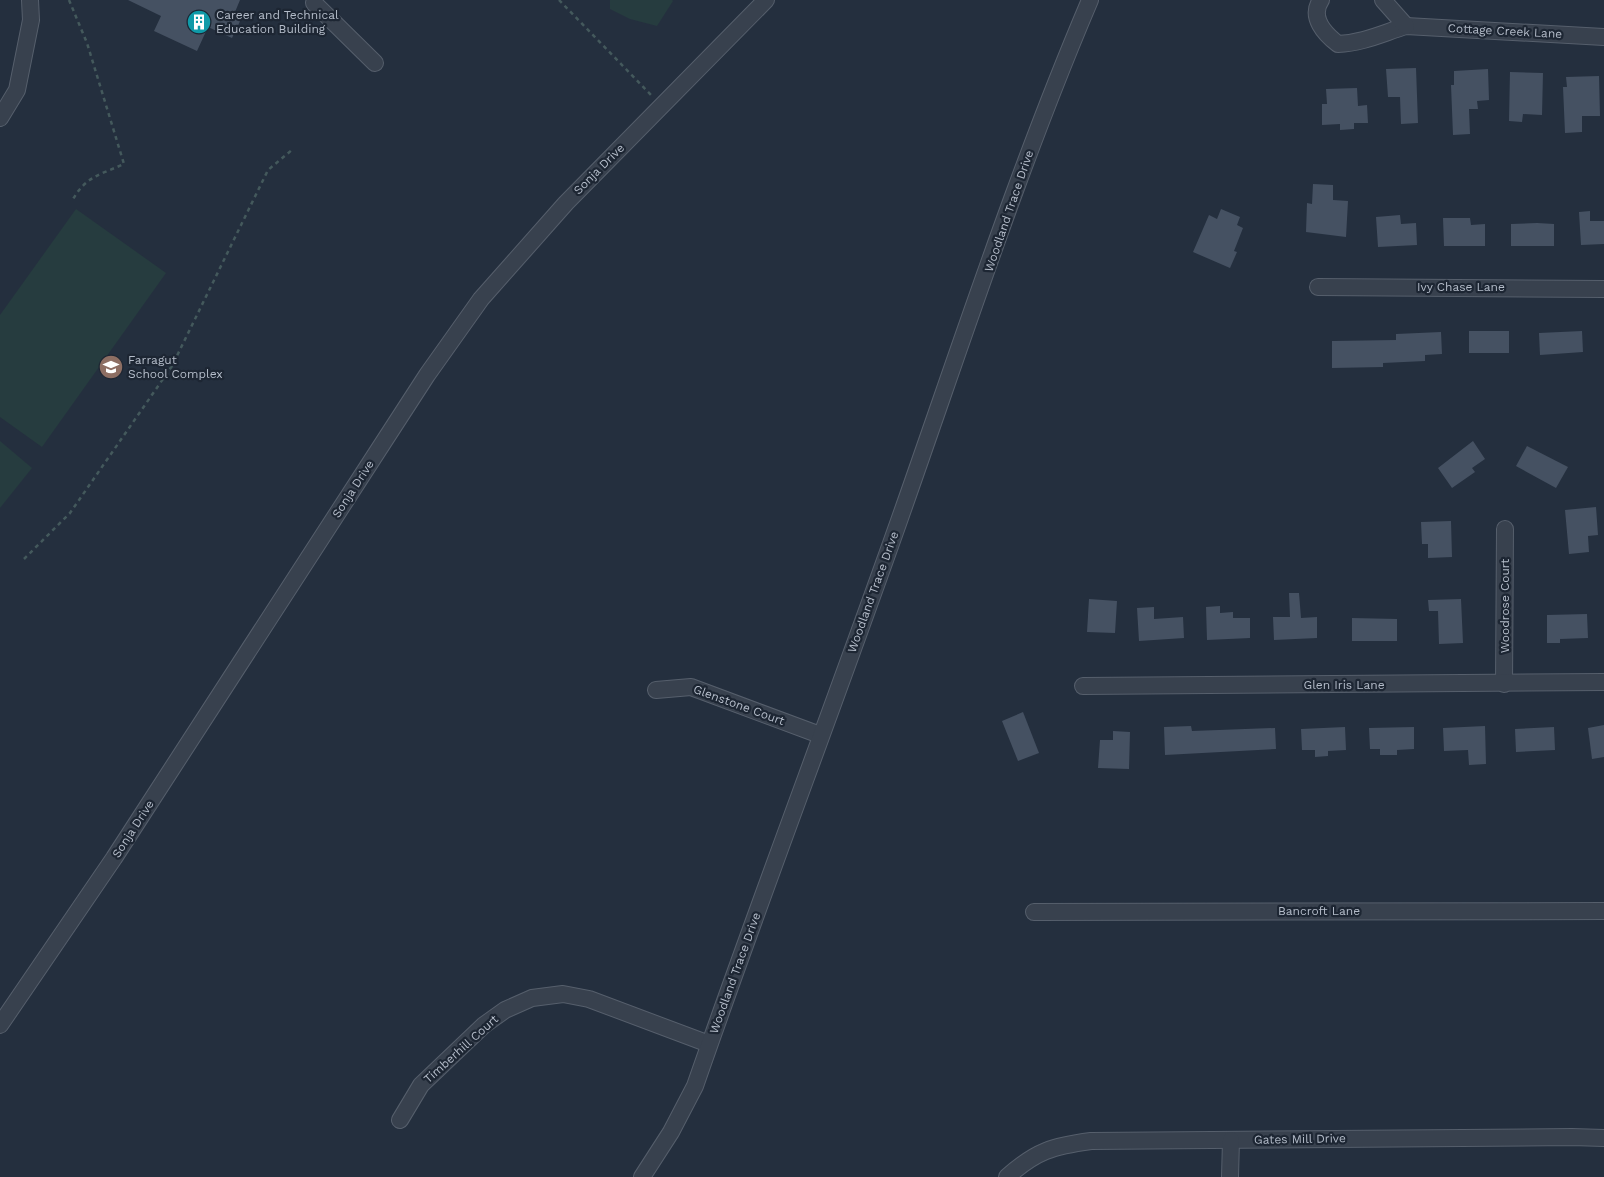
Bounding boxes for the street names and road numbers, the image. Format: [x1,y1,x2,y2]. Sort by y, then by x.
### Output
street label: Cottage Creek Lane [1447,21,1563,41]
street label: Sonja Drive [571,141,627,197]
street label: Woodland Trace Drive [982,148,1036,274]
street label: Ivy Chase Lane [1417,280,1505,294]
street label: Sonja Drive [329,457,377,520]
street label: Woodland Trace Drive [845,530,901,654]
street label: Woodrose Court [1498,559,1512,653]
street label: Glen Iris Lane [1303,678,1385,692]
street label: Glenstone Court [691,682,787,728]
street label: Sonja Drive [109,797,157,860]
street label: Bancroft Lane [1278,904,1360,918]
street label: Woodland Trace Drive [707,911,763,1035]
street label: Timberhill Court [421,1012,501,1086]
street label: Gates Mill Drive [1254,1131,1346,1147]

